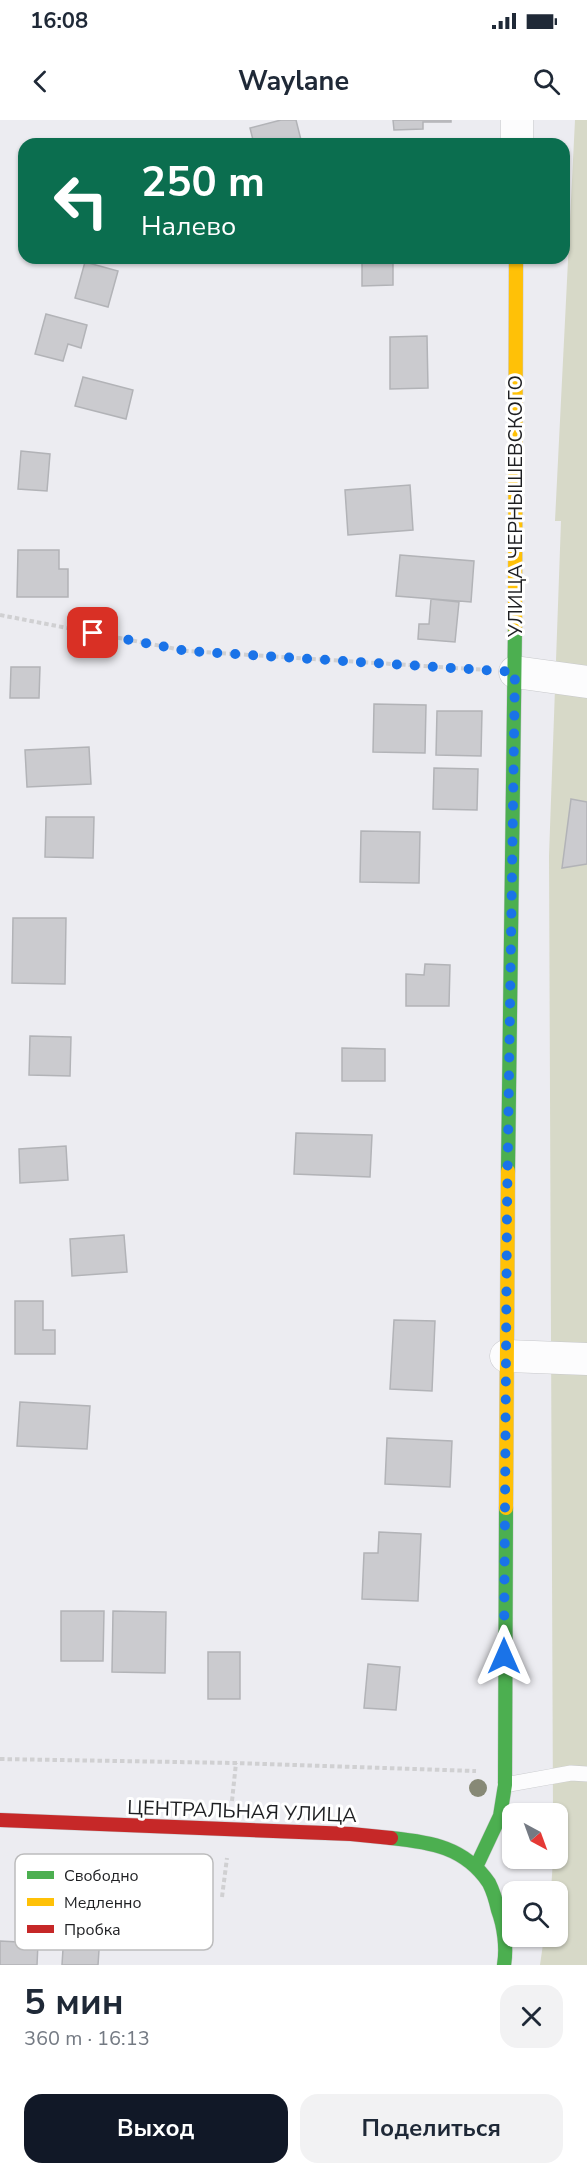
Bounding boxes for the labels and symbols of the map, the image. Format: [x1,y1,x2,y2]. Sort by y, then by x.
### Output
street label: УЛИЦА ЧЕРНЫШЕВСКОГО [502,375,529,638]
pin [67,607,118,658]
position arrow [472,1624,536,1688]
street label: ЦЕНТРАЛЬНАЯ УЛИЦА [127,1794,358,1829]
north arrow [502,1803,568,1869]
legend [15,1854,213,1950]
text: Свободно [64,1865,139,1887]
text: Медленно [64,1892,142,1914]
text: Пробка [64,1919,121,1941]

